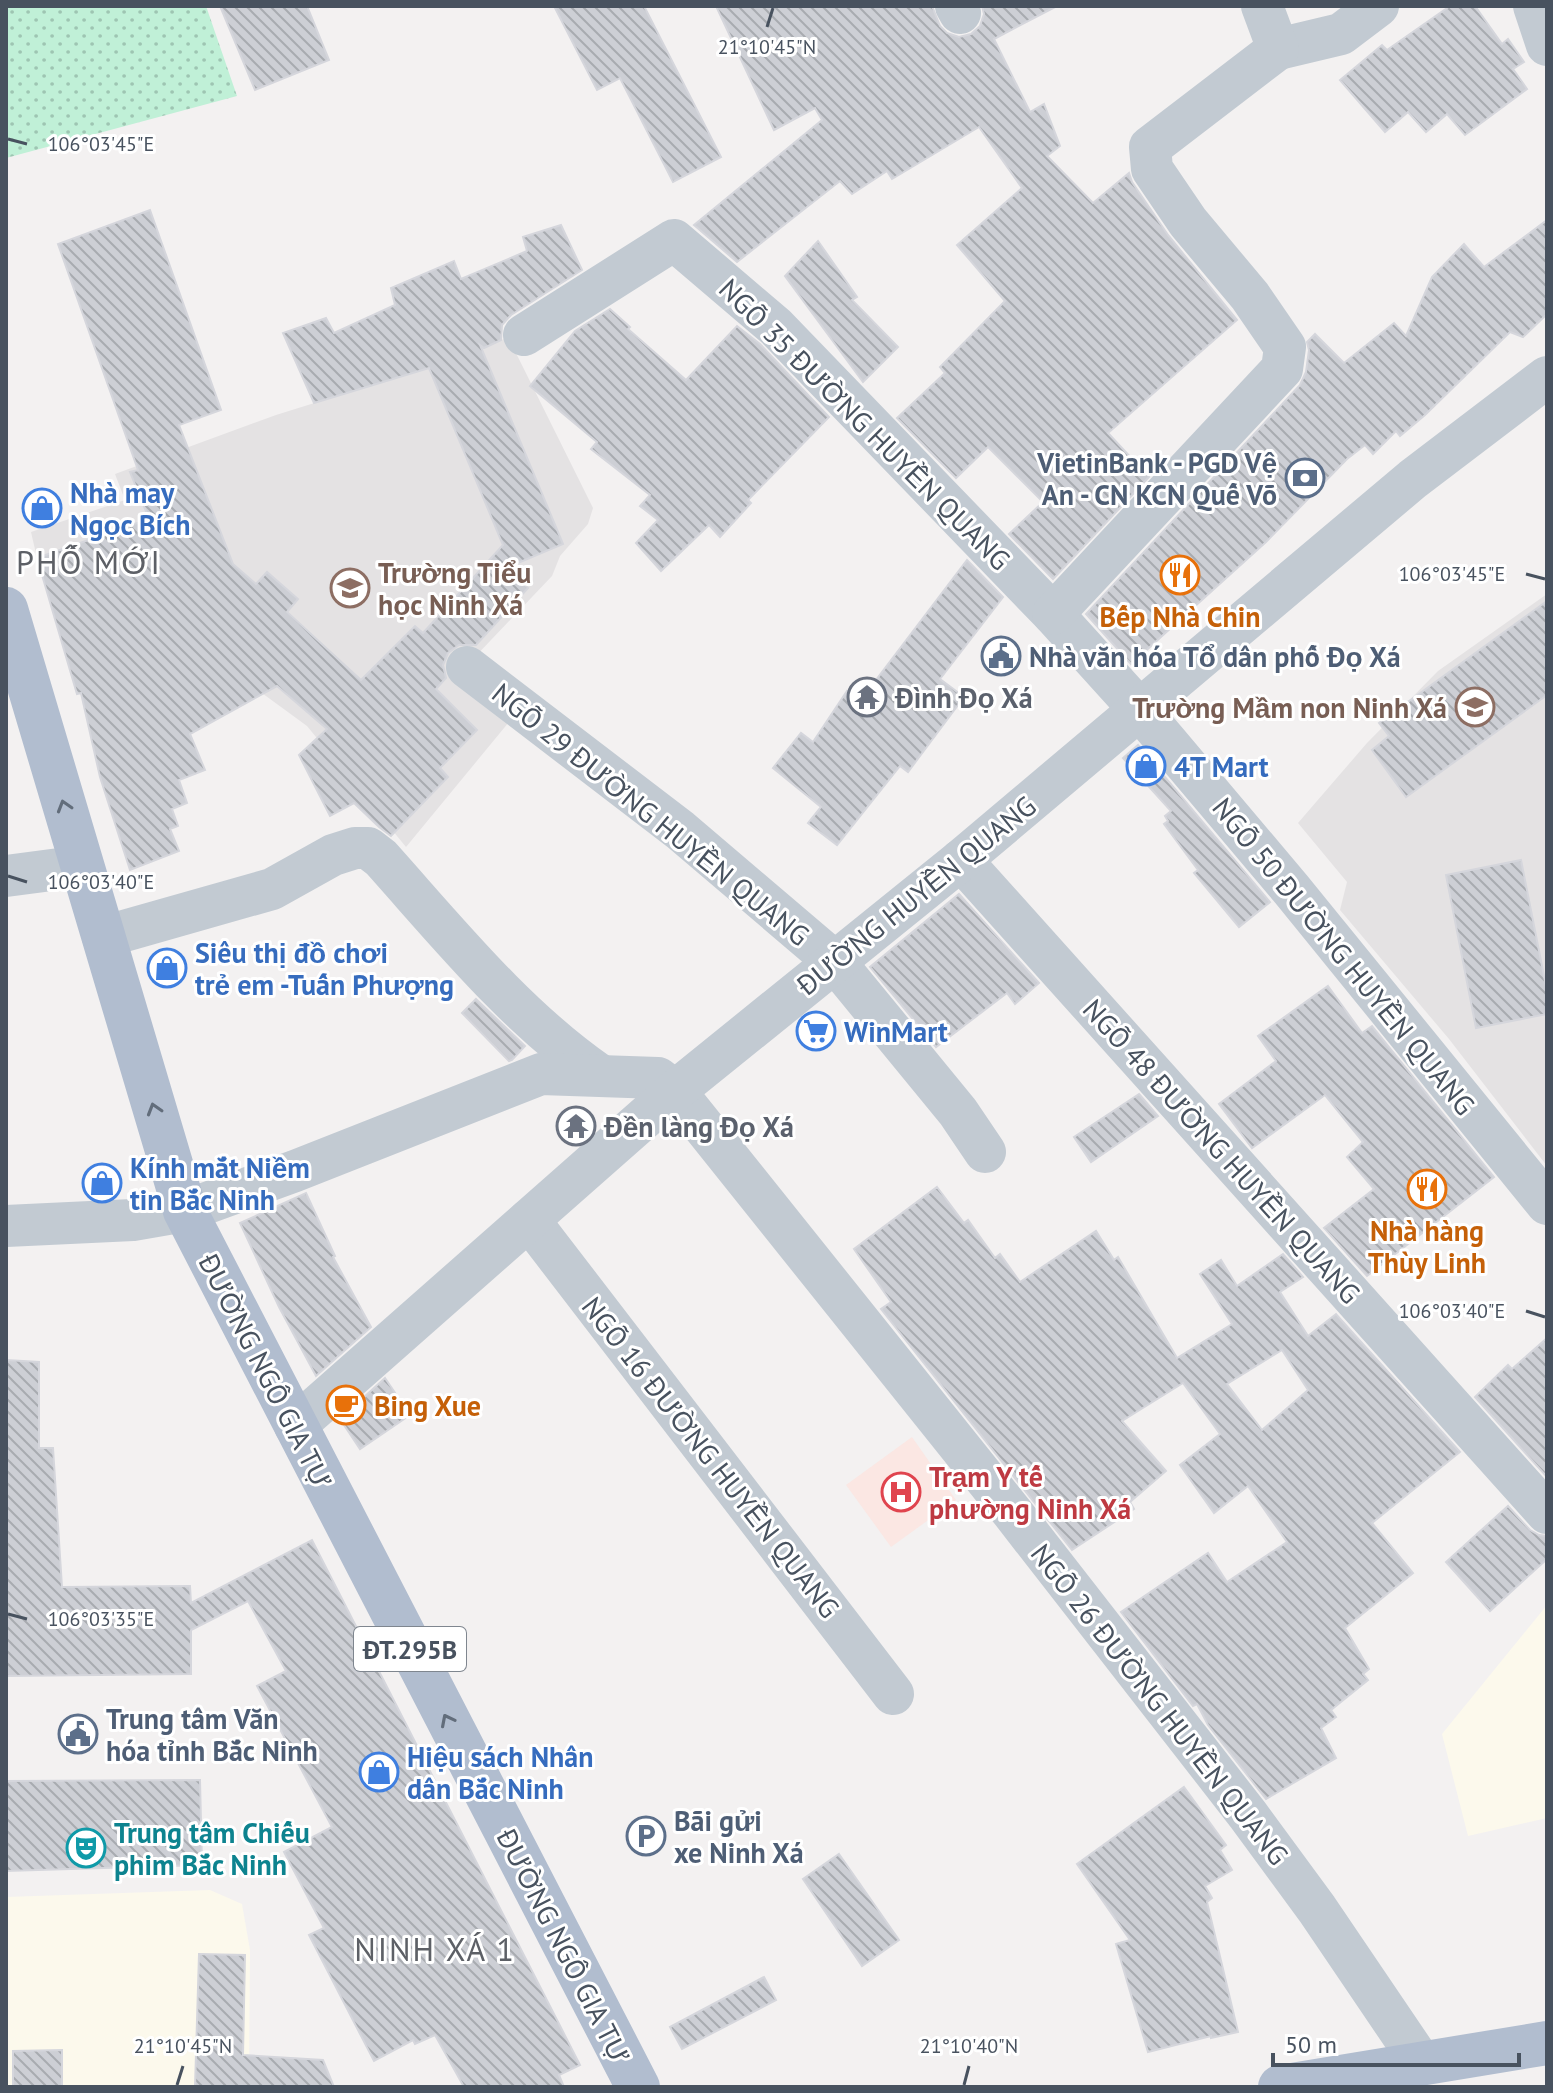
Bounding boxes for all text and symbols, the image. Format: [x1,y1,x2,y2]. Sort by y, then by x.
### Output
text: 21°10'45"N [718,34,816,60]
text: 106°03'45"E [48,131,154,157]
street label: NGÕ 35 ĐƯỜNG HUYỀN QUANG [711,270,1019,578]
place label: VietinBank - PGD Vệ An - CN KCN Quế Võ [1036,444,1277,513]
bank icon: VietinBank - PGD Vệ An - CN KCN Quế Võ [1284,457,1326,499]
place label: Nhà may Ngọc Bích [70,474,191,543]
shop icon: Nhà may Ngọc Bích [21,487,63,529]
district label: PHỐ MỚI [16,541,162,583]
place label: Trường Tiểu học Ninh Xá [378,554,531,623]
restaurant icon: Bếp Nhà Chin [1159,554,1201,596]
text: 106°03'45"E [1399,561,1505,587]
school or university icon: Trường Tiểu học Ninh Xá [329,567,371,609]
place label: Bếp Nhà Chin [1100,598,1260,635]
public building icon: Nhà văn hóa Tổ dân phố Đọ Xá [980,635,1022,677]
place label: Nhà văn hóa Tổ dân phố Đọ Xá [1029,638,1401,675]
street label: NGÕ 29 ĐƯỜNG HUYỀN QUANG [485,674,817,954]
temple icon: Đình Đọ Xá [846,676,888,718]
place label: Đình Đọ Xá [894,679,1033,716]
school or university icon: Trường Mầm non Ninh Xá [1454,686,1496,728]
place label: Trường Mầm non Ninh Xá [1132,689,1447,726]
shop icon: 4T Mart [1125,745,1167,787]
place label: 4T Mart [1174,748,1269,785]
street label: ĐƯỜNG HUYỀN QUANG [788,787,1043,1004]
street label: NGÕ 50 ĐƯỜNG HUYỀN QUANG [1204,790,1484,1122]
one-way arrow [57,800,73,814]
text: 106°03'40"E [48,869,154,895]
place label: Siêu thị đồ chơi trẻ em -Tuấn Phượng [195,934,454,1003]
shop icon: Siêu thị đồ chơi trẻ em -Tuấn Phượng [146,947,188,989]
street label: NGÕ 48 ĐƯỜNG HUYỀN QUANG [1075,991,1369,1311]
supermarket icon: WinMart [795,1010,837,1052]
place label: WinMart [844,1013,948,1050]
one-way arrow [147,1103,163,1117]
temple icon: Đền làng Đọ Xá [555,1105,597,1147]
place label: Đền làng Đọ Xá [603,1108,794,1145]
place label: Kính mắt Niềm tin Bắc Ninh [130,1149,310,1218]
shop icon: Kính mắt Niềm tin Bắc Ninh [81,1162,123,1204]
restaurant icon: Nhà hàng Thùy Linh [1406,1168,1448,1210]
place label: Nhà hàng Thùy Linh [1368,1212,1486,1281]
street label: ĐƯỜNG NGÔ GIA TỰ [190,1246,341,1495]
street label: NGÕ 16 ĐƯỜNG HUYỀN QUANG [574,1289,848,1625]
text: 106°03'40"E [1399,1298,1505,1324]
cafe icon: Bing Xue [325,1384,367,1426]
place label: Bing Xue [374,1387,481,1424]
place label: Trạm Y tế phường Ninh Xá [929,1458,1131,1527]
hospital icon: Trạm Y tế phường Ninh Xá [880,1471,922,1513]
street label: NGÕ 26 ĐƯỜNG HUYỀN QUANG [1023,1536,1297,1872]
text: 106°03'35"E [48,1606,154,1632]
road number: ĐT.295B [354,1627,466,1671]
place label: Trung tâm Văn hóa tỉnh Bắc Ninh [106,1700,318,1769]
public building icon: Trung tâm Văn hóa tỉnh Bắc Ninh [57,1713,99,1755]
one-way arrow [441,1713,456,1728]
place label: Hiệu sách Nhân dân Bắc Ninh [407,1738,593,1807]
shop icon: Hiệu sách Nhân dân Bắc Ninh [358,1751,400,1793]
place label: Bãi gửi xe Ninh Xá [674,1802,804,1871]
place label: Trung tâm Chiếu phim Bắc Ninh [114,1814,310,1883]
parking icon: Bãi gửi xe Ninh Xá [625,1815,667,1857]
street label: ĐƯỜNG NGÔ GIA TỰ [488,1821,639,2070]
theatre icon: Trung tâm Chiếu phim Bắc Ninh [65,1827,107,1869]
district label: NINH XÁ 1 [354,1928,516,1970]
scale bar [1273,2017,1519,2067]
text: 50 m [1285,2029,1337,2060]
text: 21°10'45"N [134,2033,232,2059]
text: 21°10'40"N [920,2033,1018,2059]

